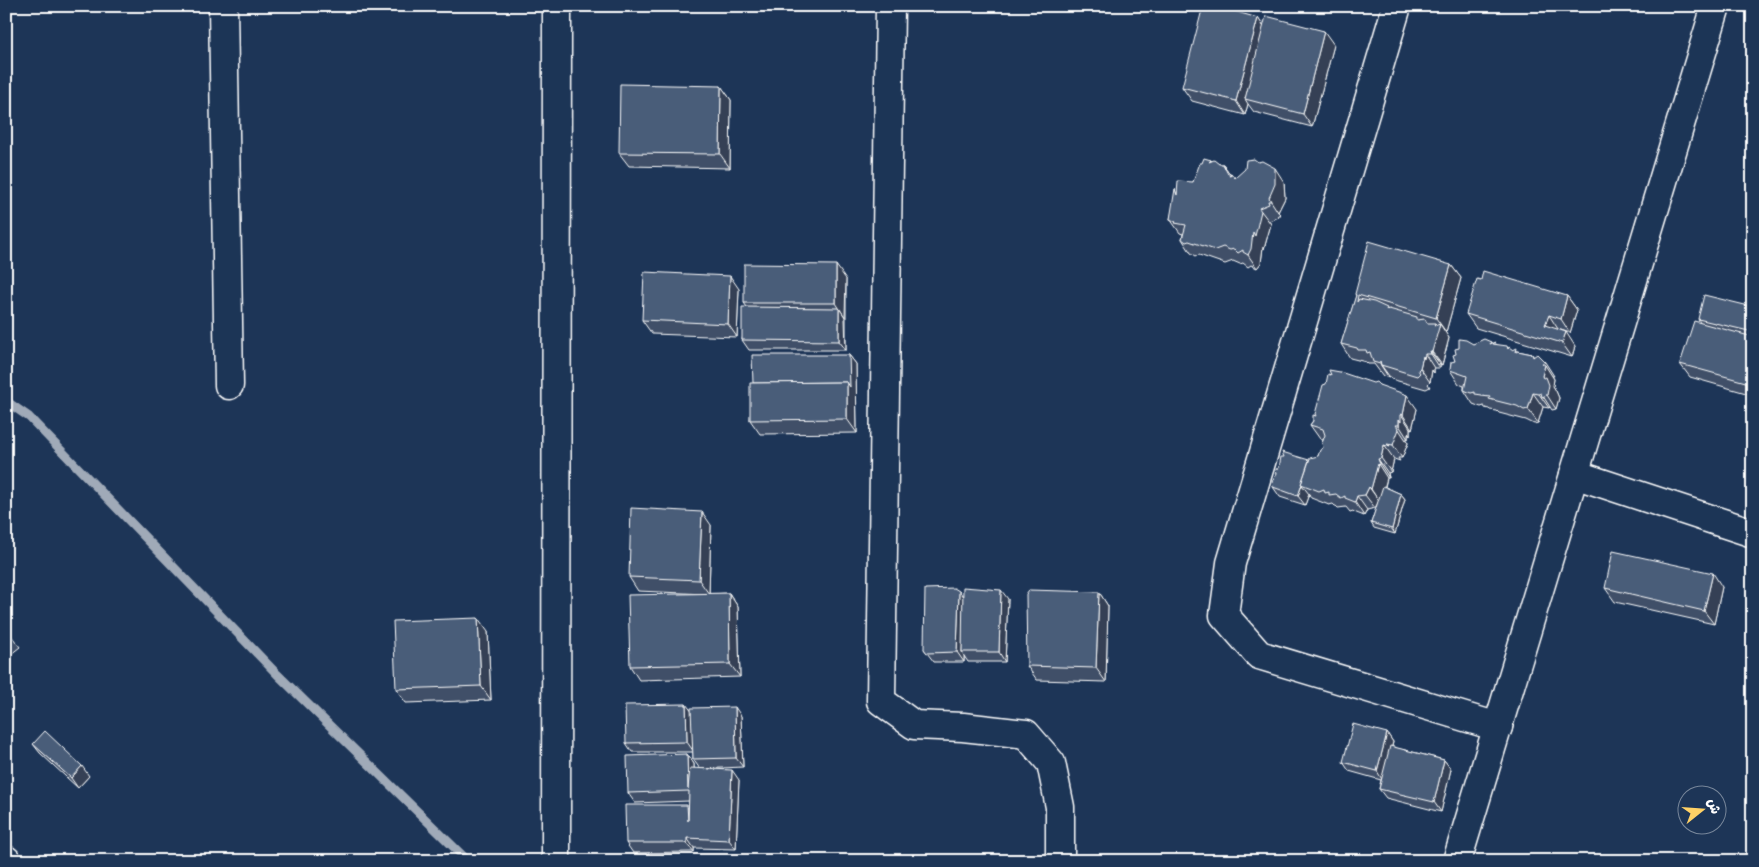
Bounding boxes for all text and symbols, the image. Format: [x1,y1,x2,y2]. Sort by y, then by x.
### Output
north arrow [1676,784,1726,834]
text: ش [1701,796,1725,817]

